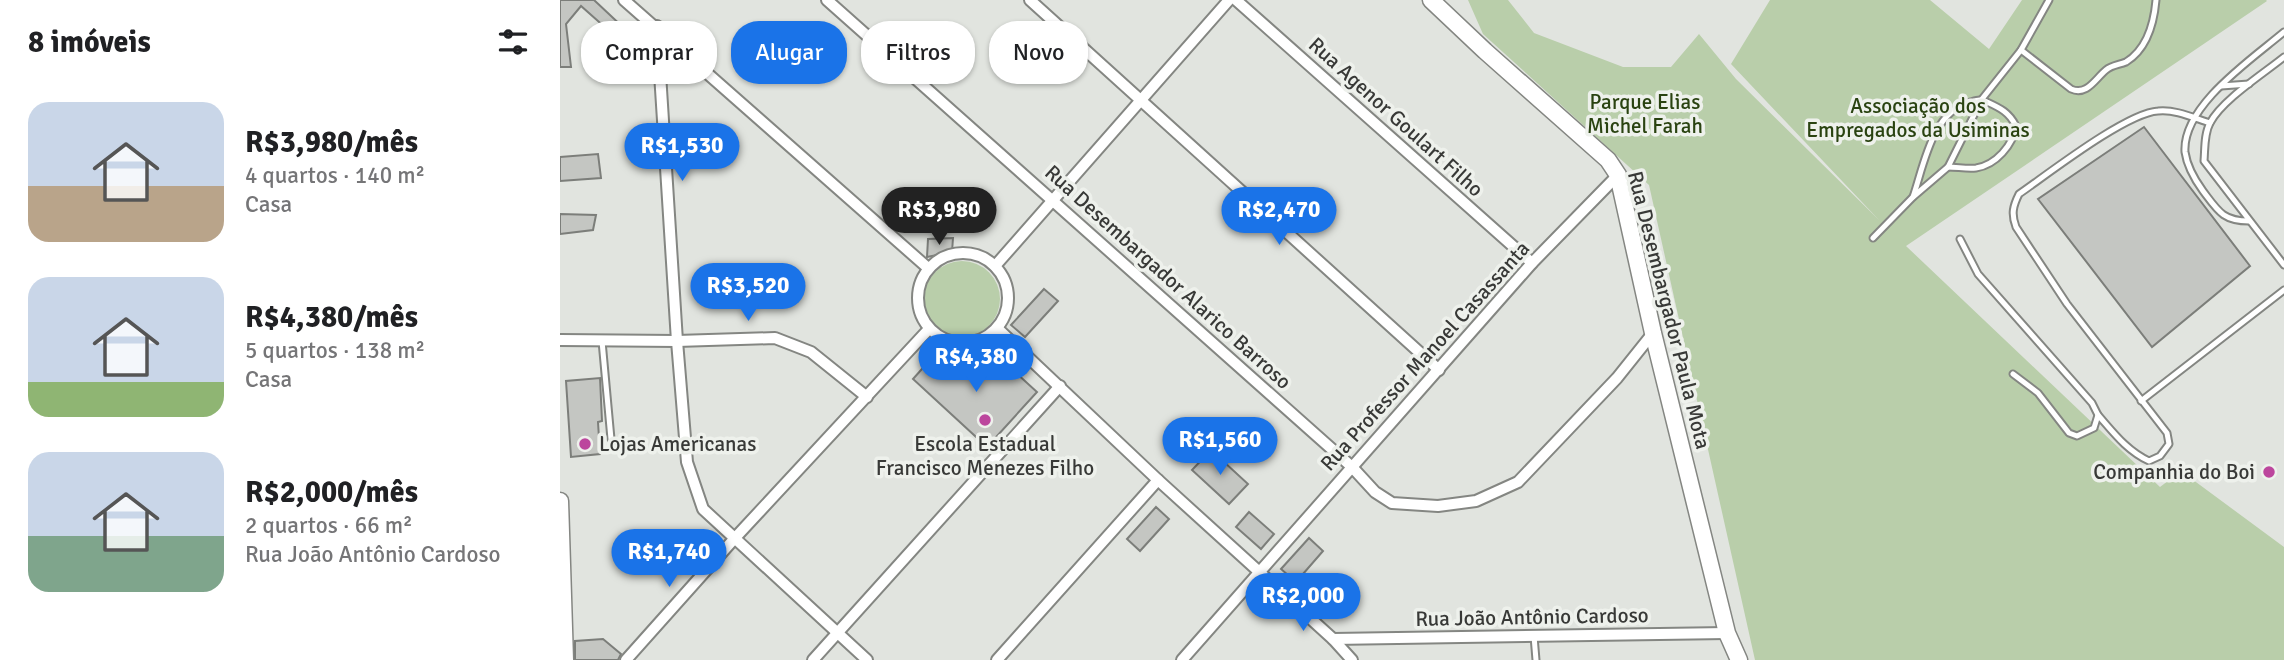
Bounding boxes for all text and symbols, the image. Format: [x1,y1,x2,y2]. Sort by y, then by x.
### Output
chip: Comprar [581,21,717,84]
chip: Alugar [731,21,847,84]
chip: Filtros [861,21,975,84]
chip: Novo [989,21,1088,84]
icon: filters [494,23,532,61]
text: 8 imóveis [28,24,151,61]
street label: Rua Agenor Goulart Filho [1303,32,1489,202]
park label: Parque Elias Michel Farah [1587,89,1703,139]
park label: Associação dos Empregados da Usiminas [1806,93,2030,143]
text: R$3,980/mês [245,124,418,161]
pin: R$1,530 [617,124,747,183]
icon: home [84,130,168,214]
text: R$1,530 [640,131,724,160]
street label: Rua Desembargador Alarico Barroso [1039,159,1297,395]
text: 4 quartos · 140 m² [245,161,425,190]
street label: Rua Desembargador Paula Mota [1622,168,1716,452]
pin: R$3,980 [874,188,1004,247]
pin: R$2,470 [1214,188,1344,247]
text: Casa [245,190,292,219]
text: R$3,980 [897,195,981,224]
text: R$2,470 [1237,195,1321,224]
street label: Rua Professor Manoel Casassanta [1315,236,1535,476]
pin: R$3,520 [683,264,813,323]
text: R$3,520 [706,271,790,300]
text: R$4,380/mês [245,299,418,336]
icon: home [84,305,168,389]
pin: R$4,380 [911,334,1041,394]
text: 5 quartos · 138 m² [245,336,425,365]
text: R$4,380 [934,342,1018,371]
text: Casa [245,365,292,394]
marker: Escola Estadual Francisco Menezes Filho [977,412,993,428]
pin: R$1,560 [1155,418,1285,477]
text: R$1,560 [1178,425,1262,454]
place label: Lojas Americanas [599,431,756,457]
place label: Escola Estadual Francisco Menezes Filho [876,431,1094,481]
marker: Lojas Americanas [577,436,593,452]
place label: Companhia do Boi [2093,459,2255,485]
marker: Companhia do Boi [2261,464,2277,480]
text: R$2,000/mês [245,474,418,511]
icon: home [84,480,168,564]
text: 2 quartos · 66 m² [245,511,413,540]
pin: R$1,740 [604,530,734,589]
text: R$1,740 [627,537,711,566]
text: Rua João Antônio Cardoso [245,540,501,569]
pin: R$2,000 [1238,574,1368,633]
text: R$2,000 [1261,581,1345,610]
street label: Rua João Antônio Cardoso [1415,602,1649,632]

